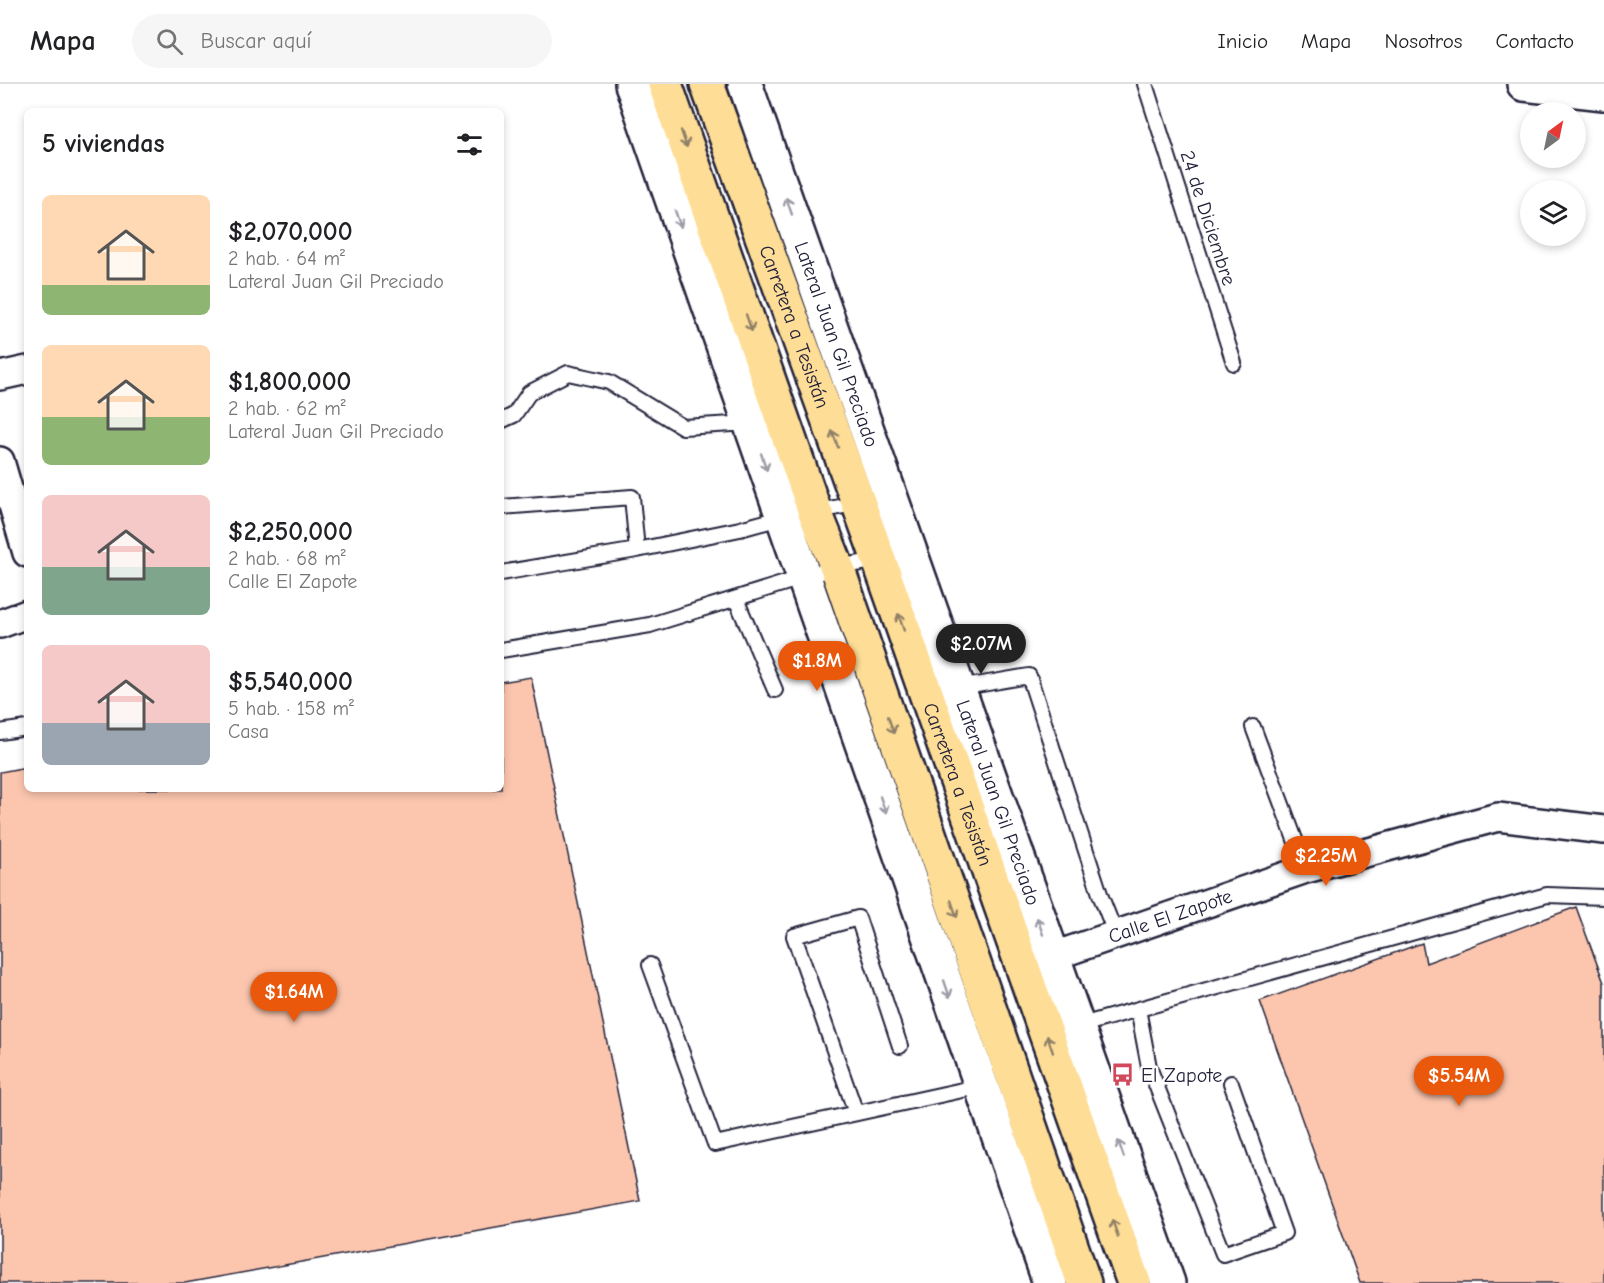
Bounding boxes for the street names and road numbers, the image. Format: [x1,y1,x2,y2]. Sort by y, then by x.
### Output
street label: 24 de Diciembre [1175,148,1241,288]
street label: Lateral Juan Gil Preciado [790,239,884,450]
street label: Carretera a Tesistán [755,242,835,411]
street label: Lateral Juan Gil Preciado [952,697,1045,908]
street label: Carretera a Tesistán [919,700,997,869]
street label: Calle El Zapote [1105,884,1235,948]

